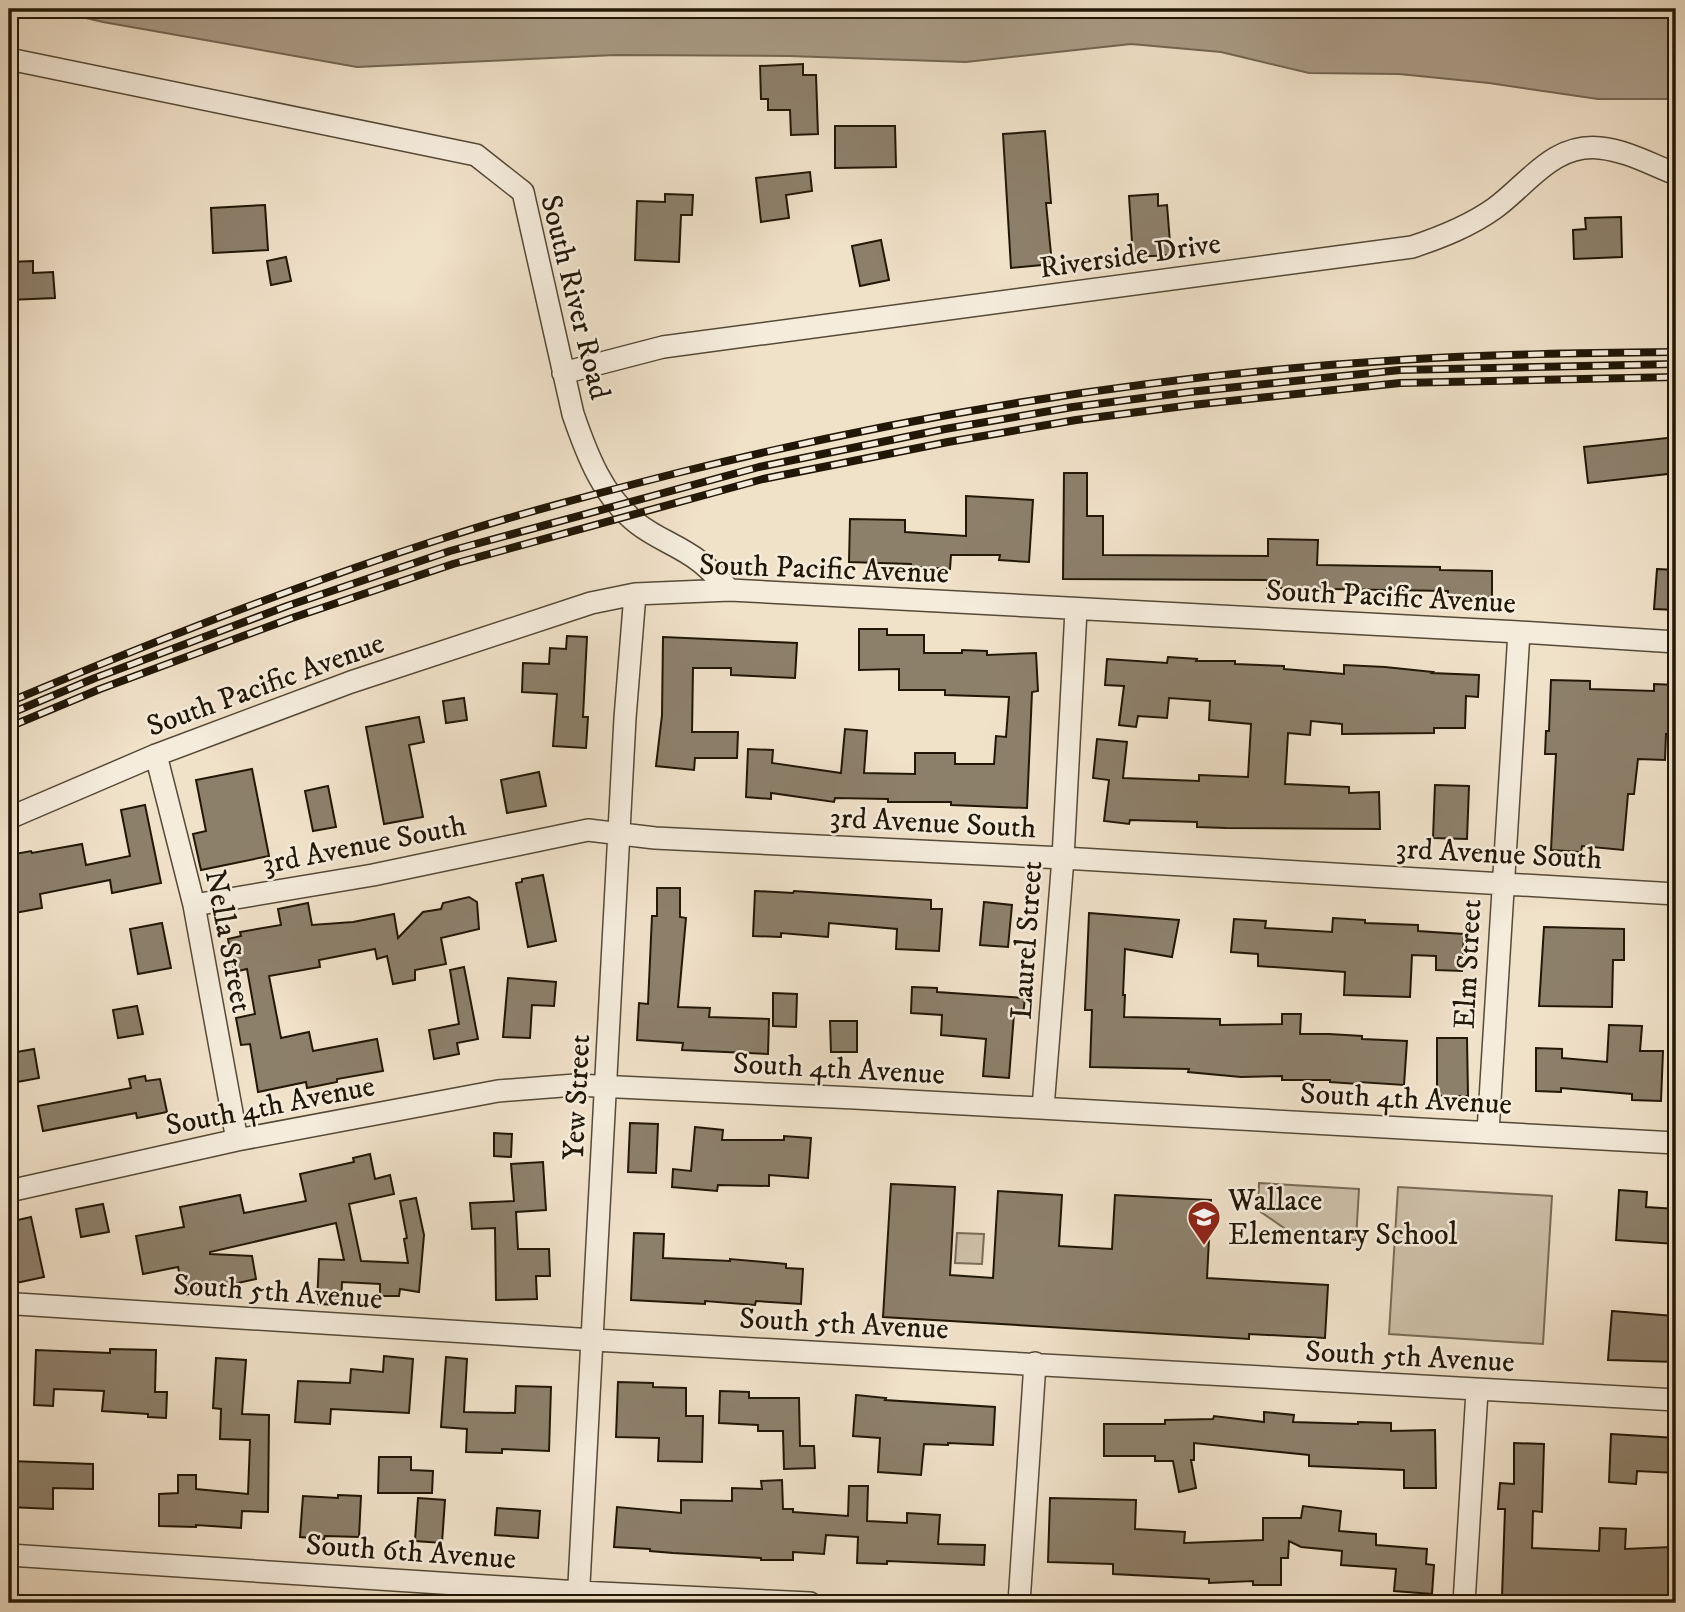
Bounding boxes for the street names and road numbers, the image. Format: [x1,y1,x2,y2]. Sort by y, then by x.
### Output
street label: South River Road [531,191,618,404]
street label: Riverside Drive [1037,225,1223,288]
street label: South Pacific Avenue [698,547,950,592]
street label: South Pacific Avenue [1265,572,1517,623]
street label: South Pacific Avenue [142,625,389,746]
street label: 3rd Avenue South [829,800,1037,847]
street label: 3rd Avenue South [259,808,470,883]
street label: 3rd Avenue South [1395,831,1603,878]
street label: Laurel Street [1004,860,1051,1021]
street label: Nella Street [196,867,259,1016]
street label: Elm Street [1447,898,1490,1030]
street label: Yew Street [556,1033,599,1161]
street label: South 4th Avenue [732,1045,946,1094]
street label: South 4th Avenue [163,1068,378,1145]
street label: South 4th Avenue [1299,1075,1513,1124]
street label: South 5th Avenue [172,1267,384,1318]
street label: South 5th Avenue [738,1301,950,1348]
street label: South 5th Avenue [1304,1334,1516,1381]
street label: South 6th Avenue [305,1527,517,1578]

